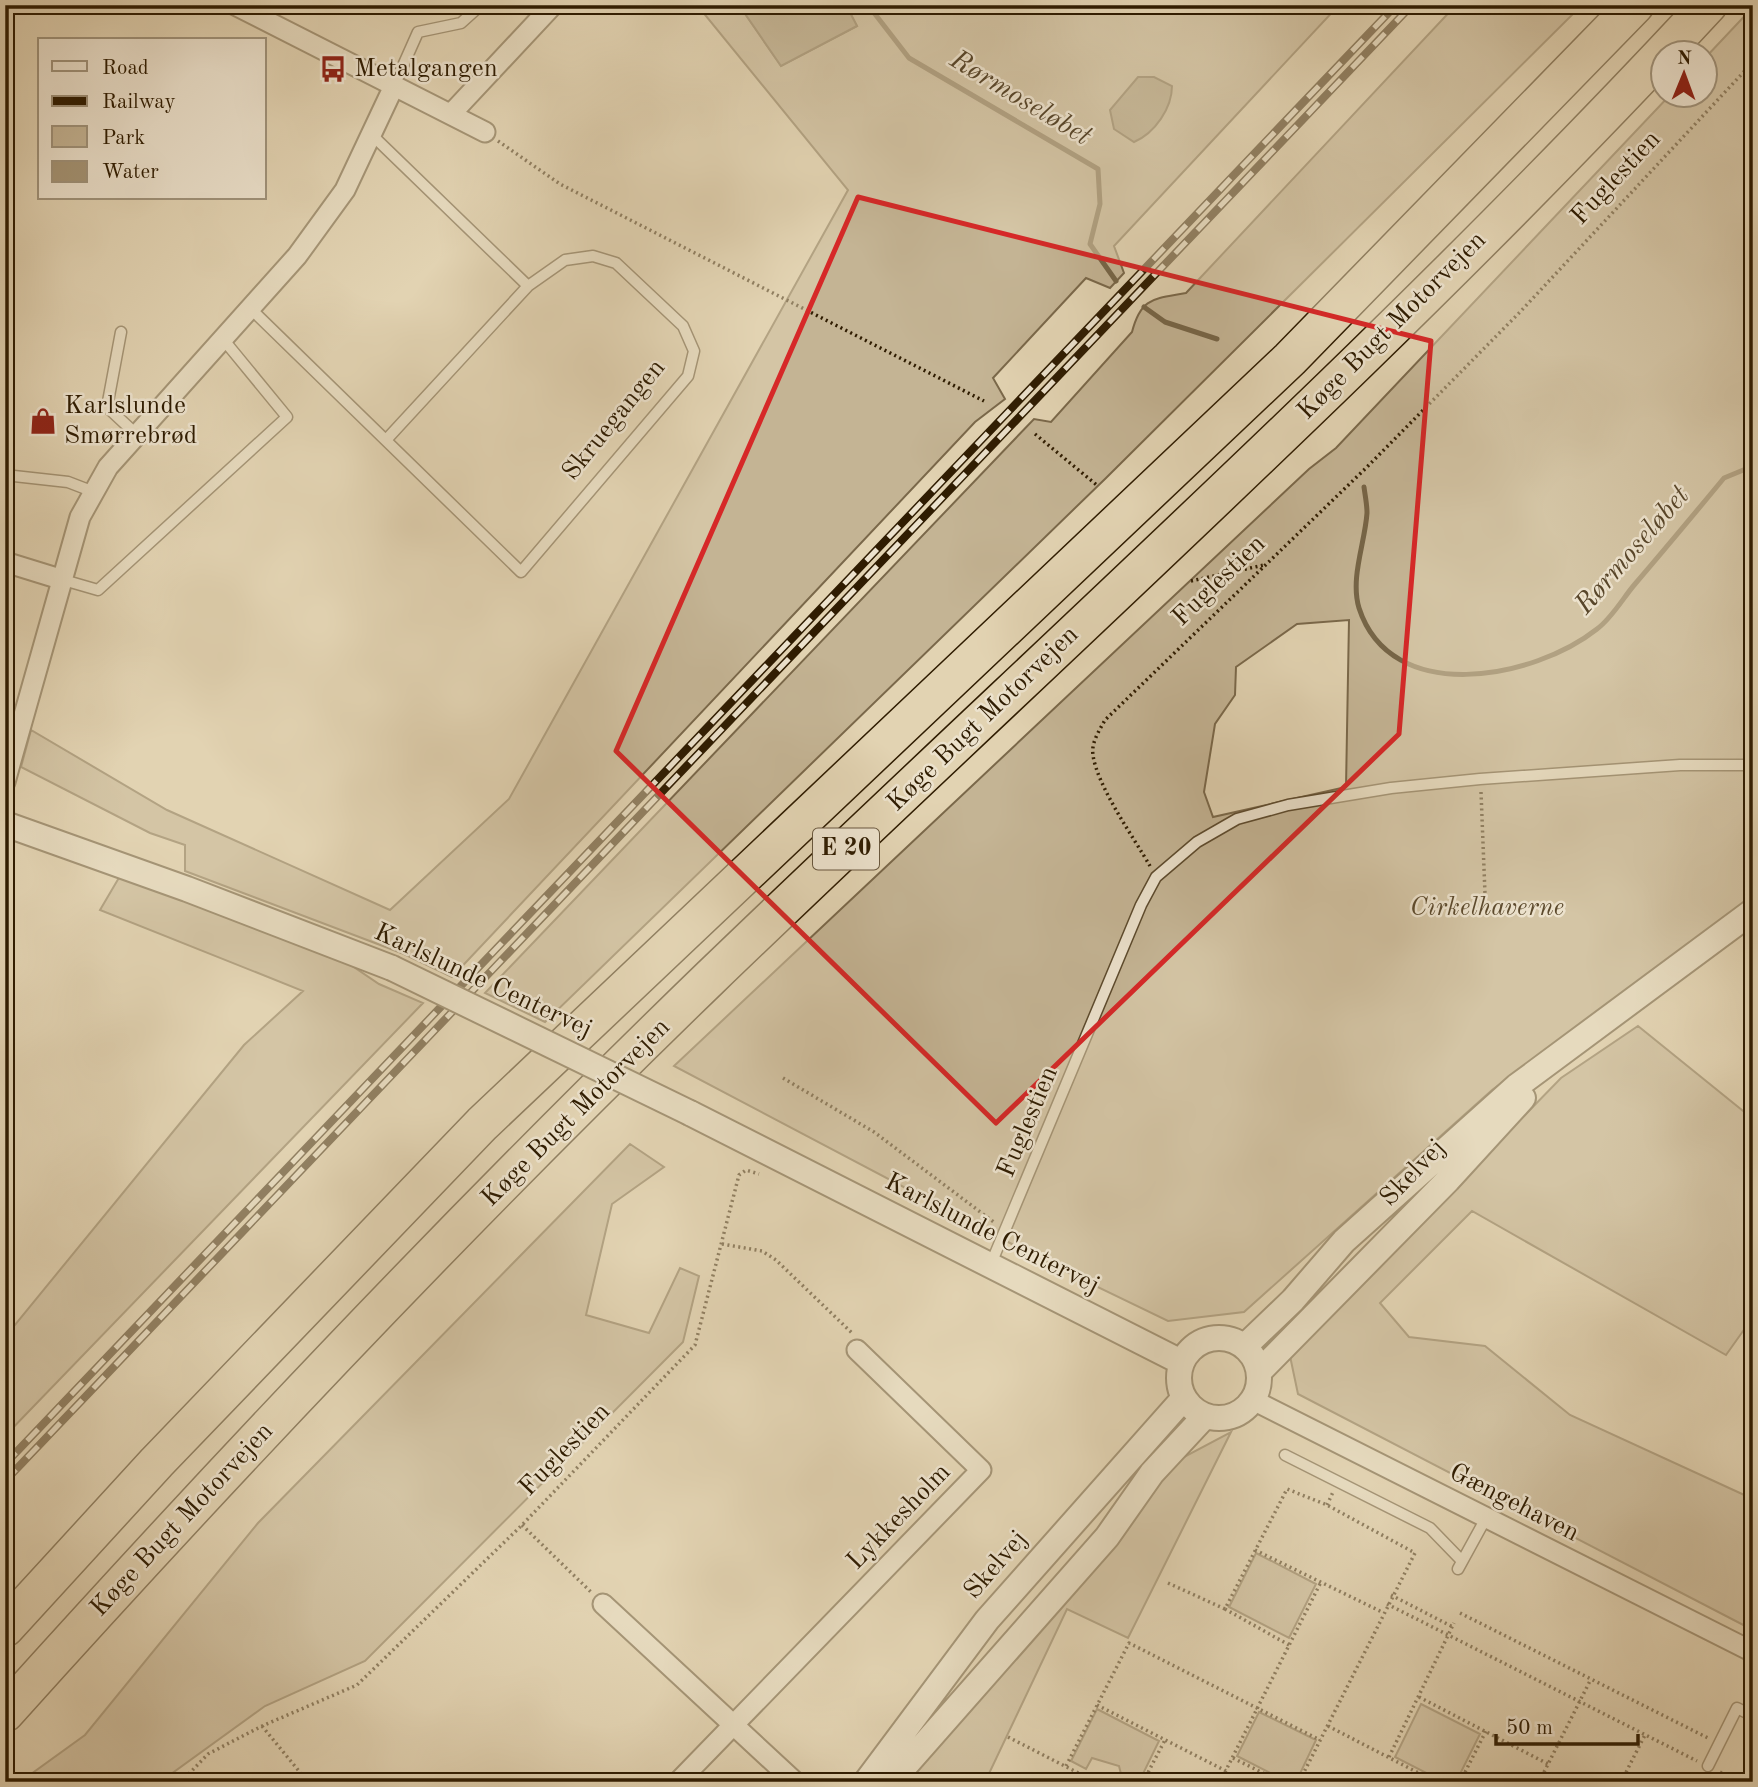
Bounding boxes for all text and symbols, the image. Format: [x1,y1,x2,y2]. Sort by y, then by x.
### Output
legend [38,38,266,200]
north arrow [1650,38,1720,108]
water label: Rørmoseløbet [944,46,1096,152]
text: N [1677,50,1692,69]
bus stop icon: Metalgangen [318,54,348,84]
place label: Metalgangen [354,56,498,82]
text: Road [102,58,149,79]
text: Railway [102,92,176,113]
street label: Fuglestien [1566,126,1666,230]
text: Park [102,128,145,149]
text: Water [102,162,159,183]
street label: Køge Bugt Motorvejen [1293,227,1491,425]
street label: Skruegangen [558,355,670,485]
place label: Karlslunde Smørrebrød [64,393,197,449]
shop icon: Karlslunde Smørrebrød [28,406,58,436]
water label: Rørmoseløbet [1570,481,1696,621]
street label: Fuglestien [1168,531,1270,631]
street label: Køge Bugt Motorvejen [883,621,1083,817]
road number: E 20 [813,828,879,870]
park label: Cirkelhaverne [1410,895,1564,921]
street label: Karlslunde Centervej [370,919,596,1043]
street label: Køge Bugt Motorvejen [477,1014,675,1212]
street label: Fuglestien [993,1063,1063,1181]
street label: Skelvej [1375,1135,1451,1211]
street label: Karlslunde Centervej [880,1169,1104,1299]
street label: Fuglestien [515,1399,615,1501]
street label: Køge Bugt Motorvejen [86,1418,278,1622]
street label: Lykkesholm [842,1459,956,1575]
street label: Gængehaven [1445,1459,1583,1547]
street label: Skelvej [959,1526,1033,1604]
scale bar [1496,1703,1637,1747]
text: 50 m [1506,1718,1553,1739]

